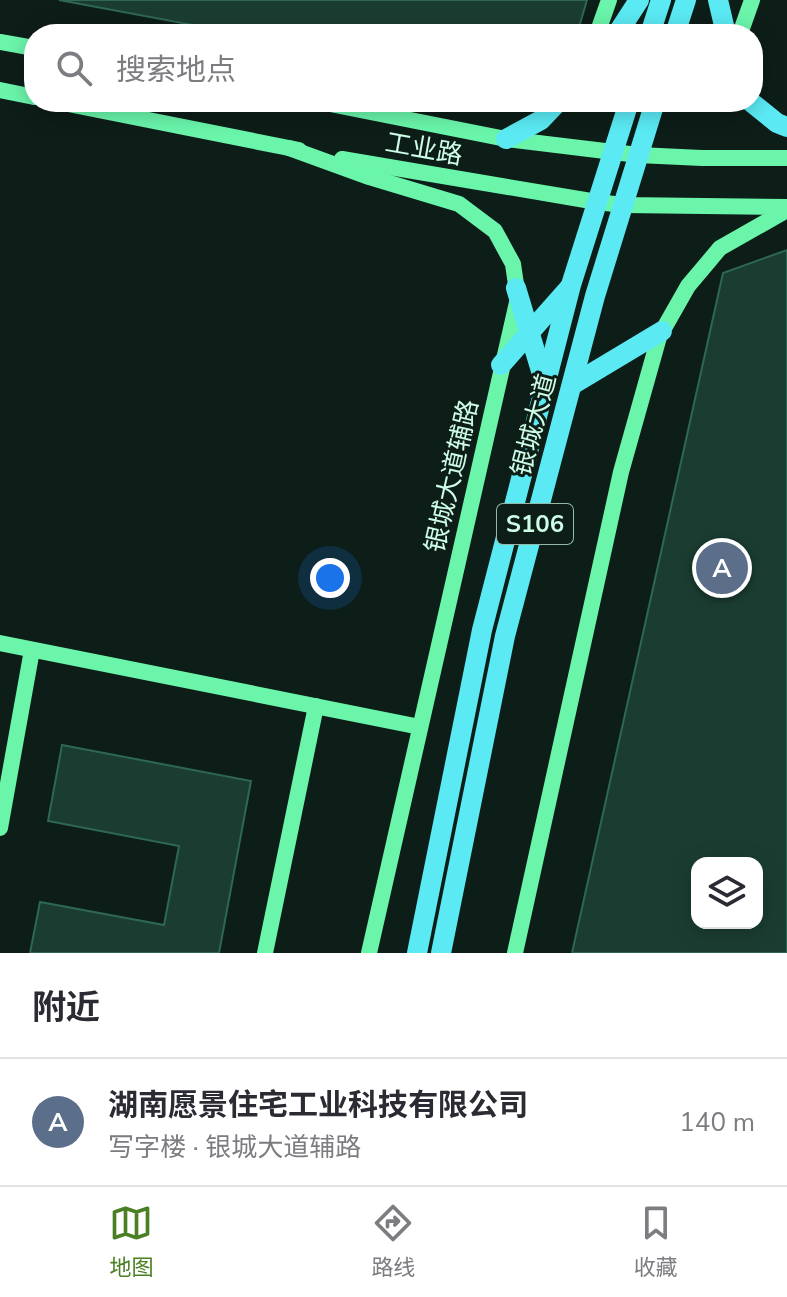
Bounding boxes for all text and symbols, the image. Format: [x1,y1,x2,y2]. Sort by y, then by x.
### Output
search box [24,24,763,112]
icon: search [52,46,96,90]
text: 搜索地点 [116,50,236,91]
street label: 工业路 [383,125,465,173]
street label: 银城大道 [504,370,564,480]
street label: 银城大道辅路 [417,396,487,556]
road number: S106 [497,504,573,544]
pin: A [696,538,748,598]
your location [310,558,350,598]
map controls [691,857,763,929]
button: layers [691,857,763,929]
text: 附近 [32,985,100,1031]
text: 湖南愿景住宅工业科技有限公司 [108,1085,528,1126]
text: A [48,1105,68,1140]
text: 140 m [679,1105,755,1140]
text: 写字楼 · 银城大道辅路 [108,1130,361,1165]
tab: 地图 [109,1201,153,1283]
tab: 路线 [371,1201,416,1283]
tab: 收藏 [634,1201,678,1283]

